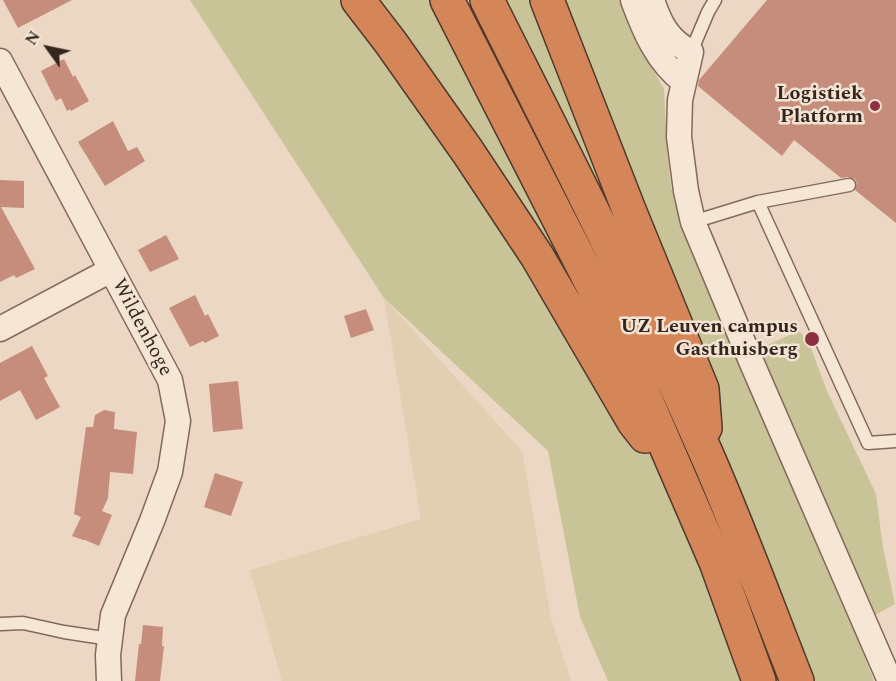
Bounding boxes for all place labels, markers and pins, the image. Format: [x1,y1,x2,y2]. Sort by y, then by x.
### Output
place label: Logistiek Platform [777,83,863,130]
marker: Logistiek Platform [868,99,882,113]
place label: UZ Leuven campus Gasthuisberg [621,316,798,363]
marker: UZ Leuven campus Gasthuisberg [803,330,821,348]

